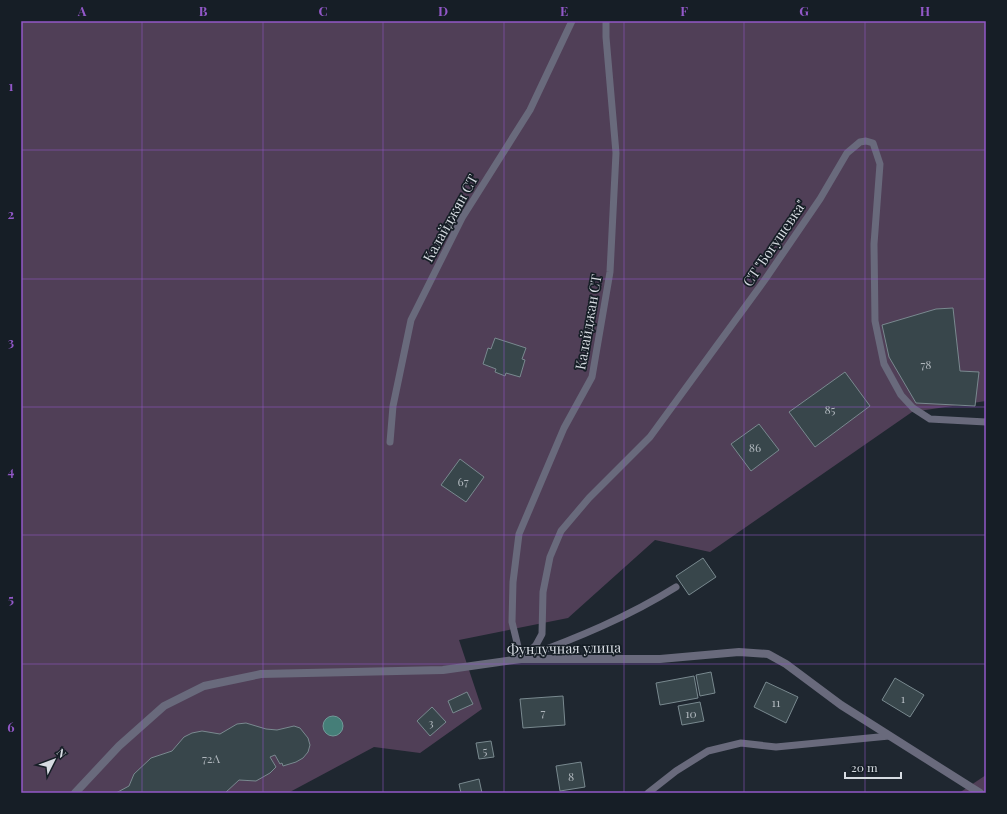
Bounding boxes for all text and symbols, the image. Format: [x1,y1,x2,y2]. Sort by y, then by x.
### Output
text: A [77,2,87,19]
text: B [199,2,208,19]
text: C [318,2,328,19]
text: D [438,2,448,19]
text: E [560,2,568,19]
text: F [680,2,688,19]
text: G [799,2,809,19]
text: H [920,2,930,19]
text: 1 [9,77,14,94]
street label: Калайджян СТ [418,171,482,265]
street label: СТ "Богушевка" [738,196,810,290]
text: 2 [8,205,15,222]
street label: Калайджан СТ [570,273,606,371]
text: 3 [8,333,14,350]
house number: 78 [920,356,932,372]
house number: 85 [824,401,836,417]
house number: 86 [749,439,761,455]
text: 4 [8,462,15,479]
house number: 67 [457,473,469,489]
text: 5 [8,590,14,607]
street label: Фундучная улица [507,638,621,658]
house number: 1 [901,690,906,706]
house number: 11 [772,694,781,710]
house number: 7 [541,704,546,720]
house number: 10 [685,705,697,721]
house number: 3 [428,714,434,730]
text: 6 [7,718,15,735]
north arrow [34,740,74,780]
house number: 5 [483,742,488,758]
text: N [54,745,70,761]
house number: 72А [202,750,221,766]
scale bar [845,754,901,780]
text: 20 m [851,759,878,775]
house number: 8 [568,768,574,784]

